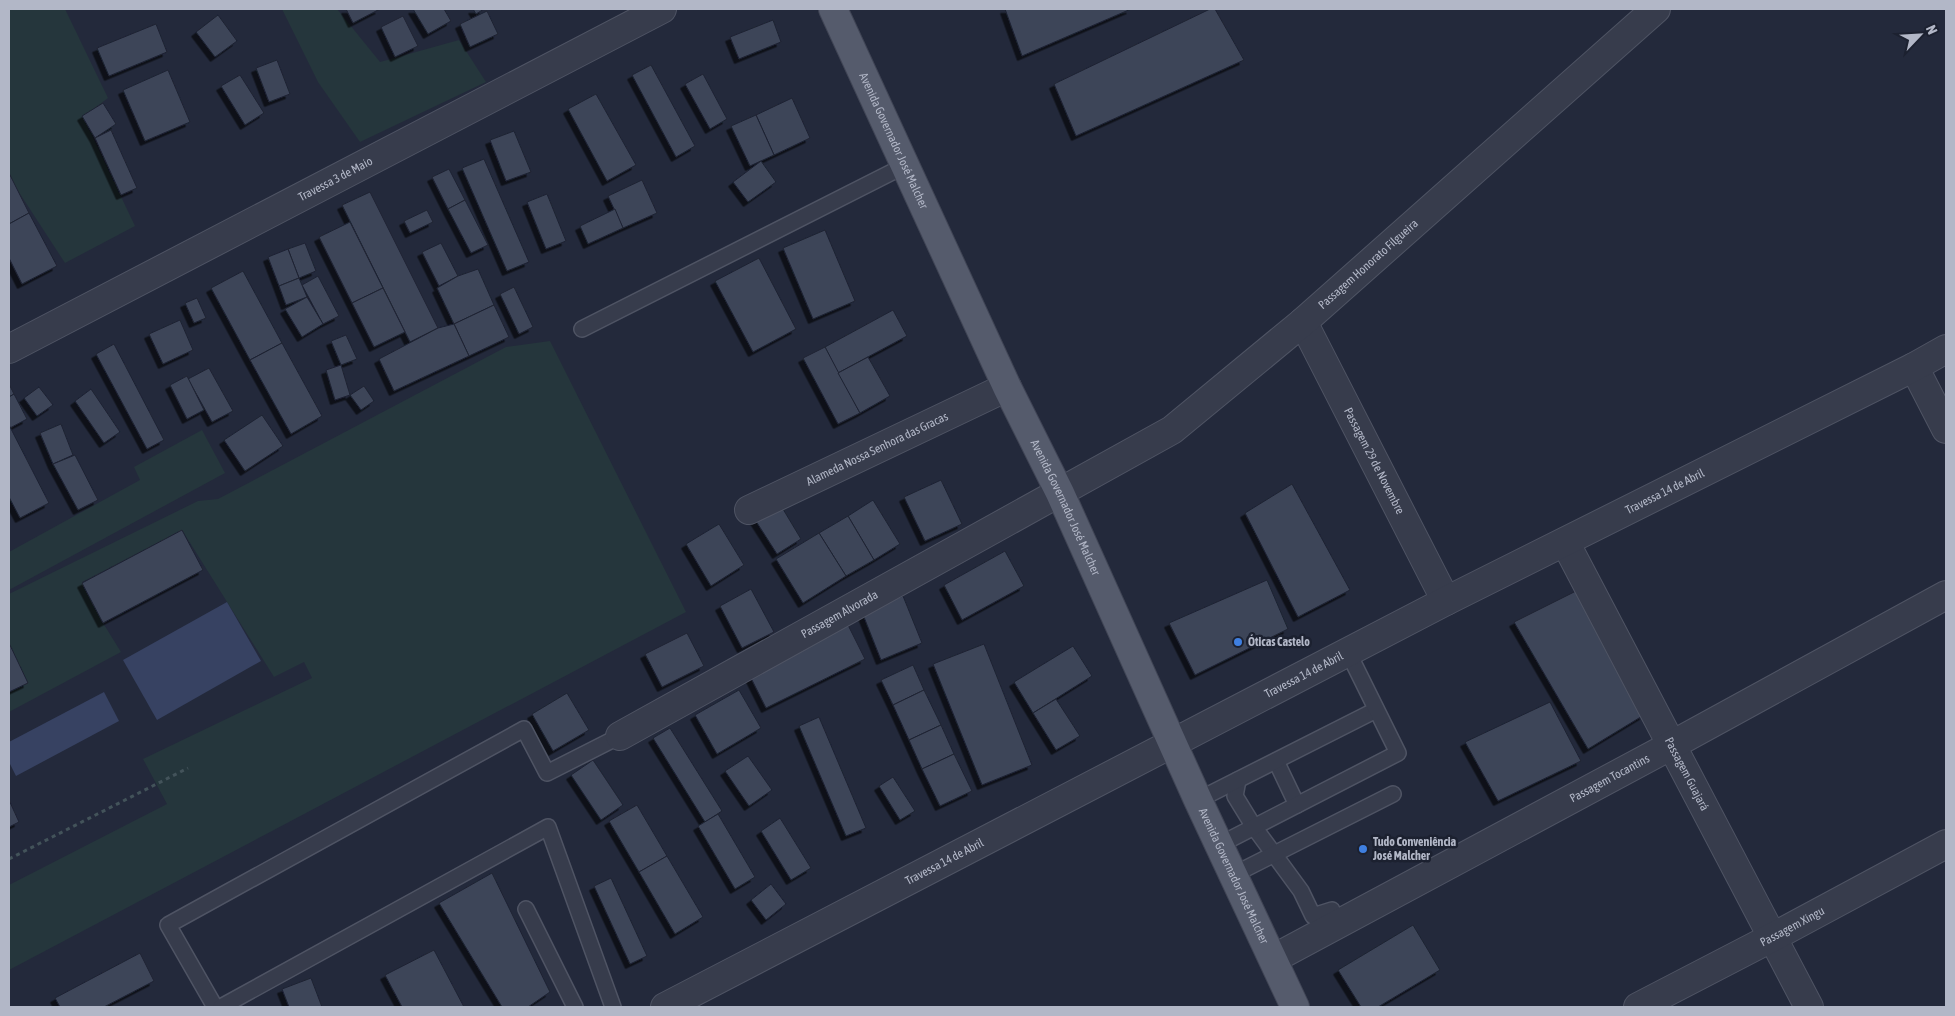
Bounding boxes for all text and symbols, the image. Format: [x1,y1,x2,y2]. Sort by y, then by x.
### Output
north arrow [1895,10,1945,60]
text: N [1923,22,1941,37]
street label: Avenida Governador José Malcher [856,70,931,211]
street label: Travessa 3 de Maio [296,154,375,204]
street label: Passagem Honorato Filgueira [1315,216,1421,312]
street label: Passagem 29 de Novembre [1341,405,1407,517]
street label: Alameda Nossa Senhora das Gracas [804,409,950,489]
street label: Avenida Governador José Malcher [1027,437,1103,578]
street label: Travessa 14 de Abril [1623,466,1707,517]
street label: Passagem Alvorada [799,587,880,641]
place label: Óticas Castelo [1248,634,1310,649]
marker: Óticas Castelo [1232,636,1244,648]
street label: Travessa 14 de Abril [1262,648,1346,701]
street label: Passagem Guajará [1662,735,1712,813]
street label: Passagem Tocantins [1567,751,1652,806]
street label: Avenida Governador José Malcher [1196,806,1272,946]
street label: Travessa 14 de Abril [903,835,987,888]
place label: Tudo Conveniência José Malcher [1372,835,1457,863]
marker: Tudo Conveniência José Malcher [1357,843,1369,855]
street label: Passagem Xingu [1758,904,1827,949]

